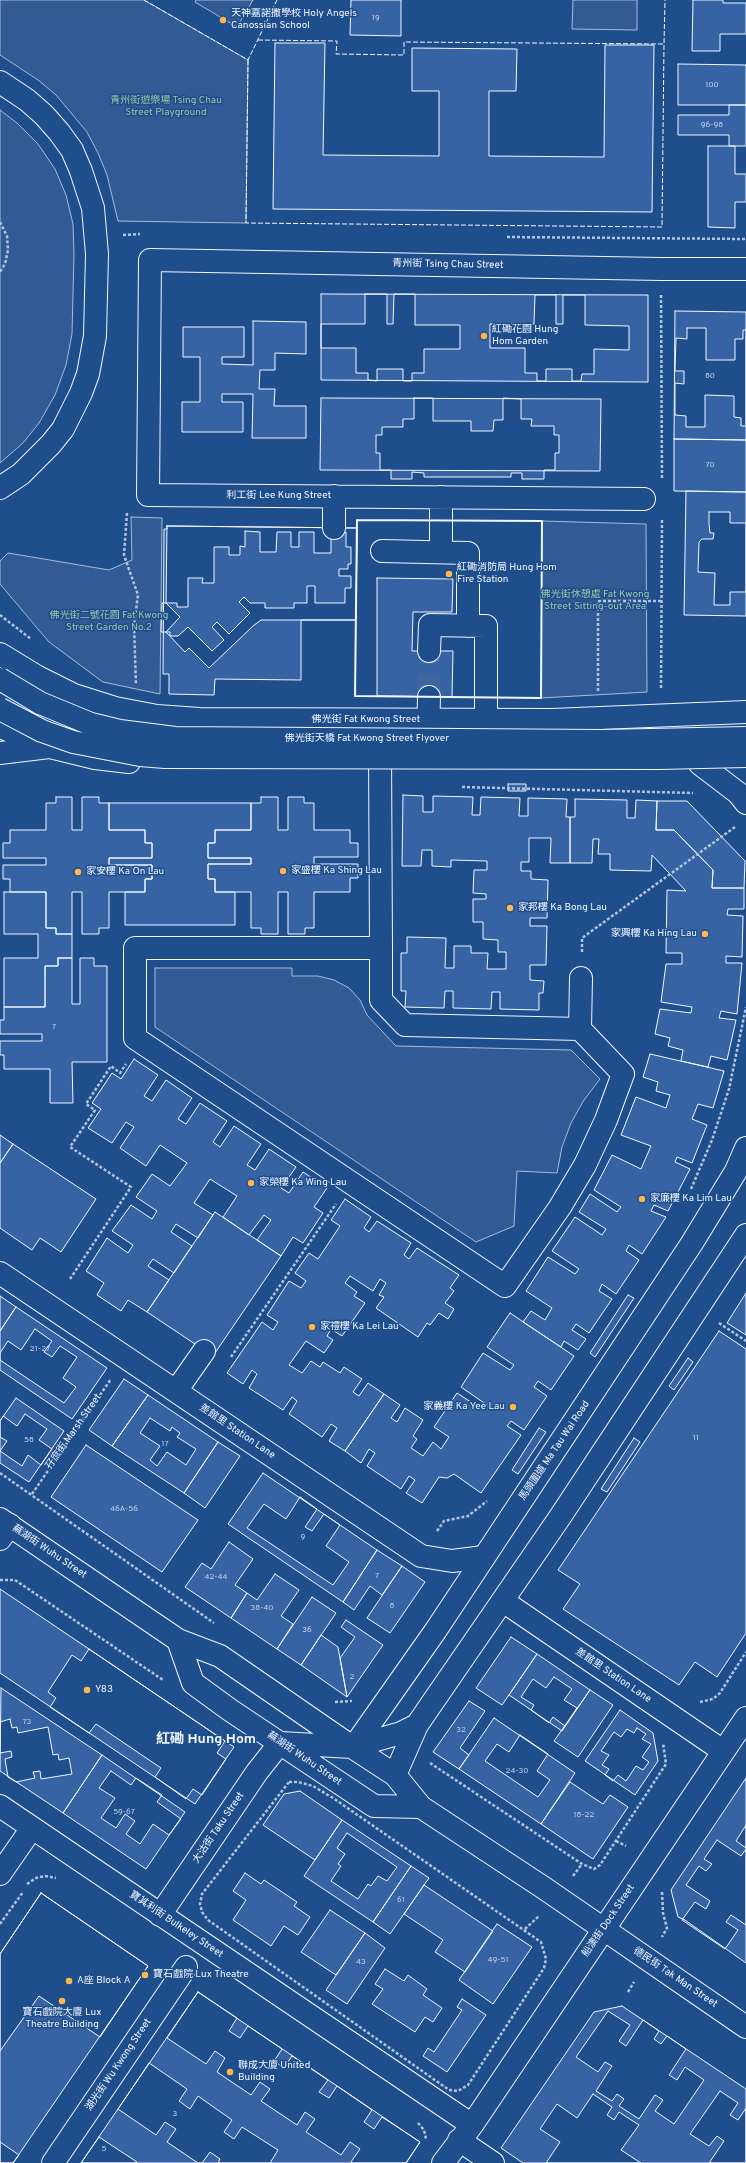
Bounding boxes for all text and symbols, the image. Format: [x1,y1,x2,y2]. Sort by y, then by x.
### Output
place label: 天神嘉諾撒學校 Holy Angels Canossian School [231,8,357,32]
house number: 19 [372,13,380,23]
marker: 天神嘉諾撒學校 Holy Angels Canossian School [218,15,228,25]
house number: 100 [705,80,719,90]
park label: 青州街遊樂場 Tsing Chau Street Playground [110,95,222,118]
house number: 96-98 [701,120,723,130]
street label: 青州街 Tsing Chau Street [392,258,504,272]
place label: 紅磡花園 Hung Hom Garden [492,324,558,348]
marker: 紅磡花園 Hung Hom Garden [479,331,489,341]
house number: 80 [705,371,715,381]
house number: 70 [705,460,715,470]
street label: 利工街 Lee Kung Street [227,490,331,502]
place label: 紅磡消防局 Hung Hom Fire Station [457,562,557,586]
marker: 紅磡消防局 Hung Hom Fire Station [444,569,454,579]
park label: 佛光街休憩處 Fat Kwong Street Sitting-out Area [541,589,649,612]
park label: 佛光街二號花園 Fat Kwong Street Garden No.2 [50,610,168,634]
street label: 佛光街 Fat Kwong Street [312,714,420,726]
street label: 佛光街天橋 Fat Kwong Street Flyover [285,733,449,745]
place label: 家盛樓 Ka Shing Lau [291,865,382,877]
place label: 家安樓 Ka On Lau [86,866,164,878]
marker: 家盛樓 Ka Shing Lau [278,866,288,876]
marker: 家安樓 Ka On Lau [73,867,83,877]
place label: 家邦樓 Ka Bong Lau [518,902,607,914]
marker: 家邦樓 Ka Bong Lau [505,903,515,913]
place label: 家興樓 Ka Hing Lau [611,928,697,940]
marker: 家興樓 Ka Hing Lau [700,929,710,939]
house number: 7 [52,1022,56,1032]
place label: 家榮樓 Ka Wing Lau [259,1177,347,1189]
marker: 家榮樓 Ka Wing Lau [246,1178,256,1188]
place label: 家廉樓 Ka Lim Lau [650,1193,732,1205]
marker: 家廉樓 Ka Lim Lau [637,1194,647,1204]
place label: 家禮樓 Ka Lei Lau [320,1321,399,1333]
marker: 家禮樓 Ka Lei Lau [307,1322,317,1332]
house number: 21-27 [30,1344,50,1354]
street label: 孖庶街 Marsh Street [43,1392,105,1472]
street label: 馬頭圍道 Ma Tau Wai Road [517,1399,593,1503]
place label: 家義樓 Ka Yee Lau [423,1401,505,1413]
street label: 差館里 Station Lane [197,1402,277,1462]
marker: 家義樓 Ka Yee Lau [508,1402,518,1412]
house number: 11 [693,1433,699,1443]
house number: 58 [24,1435,34,1445]
house number: 17 [161,1439,169,1449]
house number: 46A-56 [110,1504,138,1514]
street label: 蕪湖街 Wuhu Street [9,1523,89,1581]
house number: 9 [301,1532,305,1542]
house number: 7 [375,1571,379,1581]
house number: 42-44 [205,1572,227,1582]
house number: 8 [390,1601,394,1611]
house number: 38-40 [251,1603,273,1613]
house number: 36 [302,1625,312,1635]
street label: 差館里 Station Lane [573,1646,653,1706]
house number: 2 [350,1672,354,1682]
place label: Y83 [95,1684,113,1696]
marker: Y83 [82,1685,92,1695]
house number: 73 [23,1717,31,1727]
house number: 32 [456,1725,466,1735]
street label: 蕪湖街 Wuhu Street [264,1730,344,1788]
district label: 紅磡 Hung Hom [156,1732,256,1748]
house number: 24-30 [506,1766,528,1776]
street label: 大沽街 Taku Street [191,1790,247,1866]
house number: 59-67 [113,1807,135,1817]
house number: 18-22 [574,1810,594,1820]
street label: 船澳街 Dock Street [580,1882,638,1960]
street label: 寶其利街 Bulkeley Street [127,1889,225,1961]
house number: 61 [397,1895,405,1905]
street label: 德民街 Tak Man Street [631,1945,719,2011]
house number: 49-51 [488,1955,508,1965]
house number: 43 [356,1957,366,1967]
place label: 寶石戲院 Lux Theatre [153,1969,249,1981]
marker: 寶石戲院 Lux Theatre [140,1970,150,1980]
place label: A座 Block A [77,1975,131,1987]
marker: A座 Block A [64,1976,74,1986]
marker: 寶石戲院大廈 Lux Theatre Building [57,1996,67,2006]
place label: 寶石戲院大廈 Lux Theatre Building [23,2007,101,2030]
street label: 湖光街 Wu Kwong Street [84,2017,154,2113]
place label: 聯成大廈 United Building [238,2060,310,2084]
marker: 聯成大廈 United Building [225,2067,235,2077]
house number: 3 [173,2109,177,2119]
house number: 5 [102,2144,106,2154]

